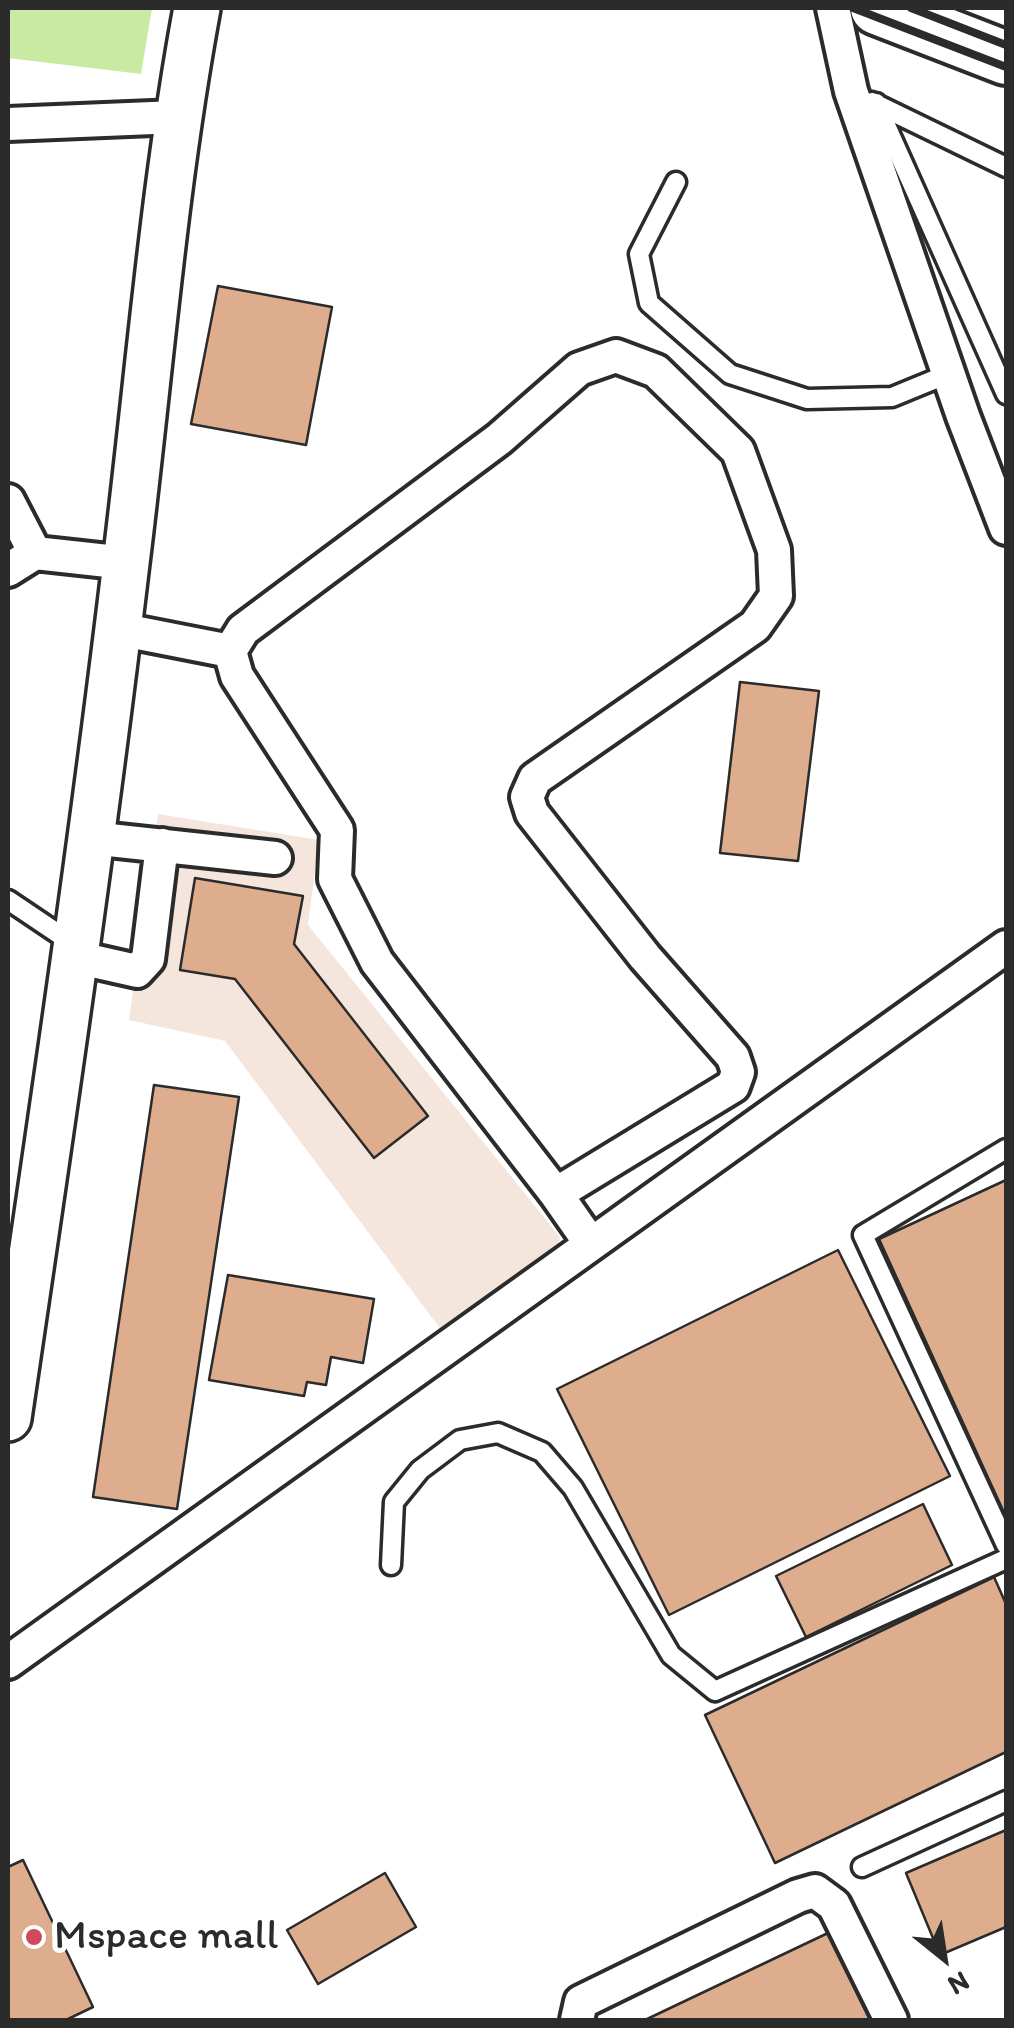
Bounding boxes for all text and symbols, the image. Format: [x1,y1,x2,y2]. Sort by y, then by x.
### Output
north arrow [894,1908,994,2008]
place label: Mspace mall [54,1912,278,1962]
marker: Mspace mall [23,1926,45,1948]
text: N [942,1965,976,2003]

